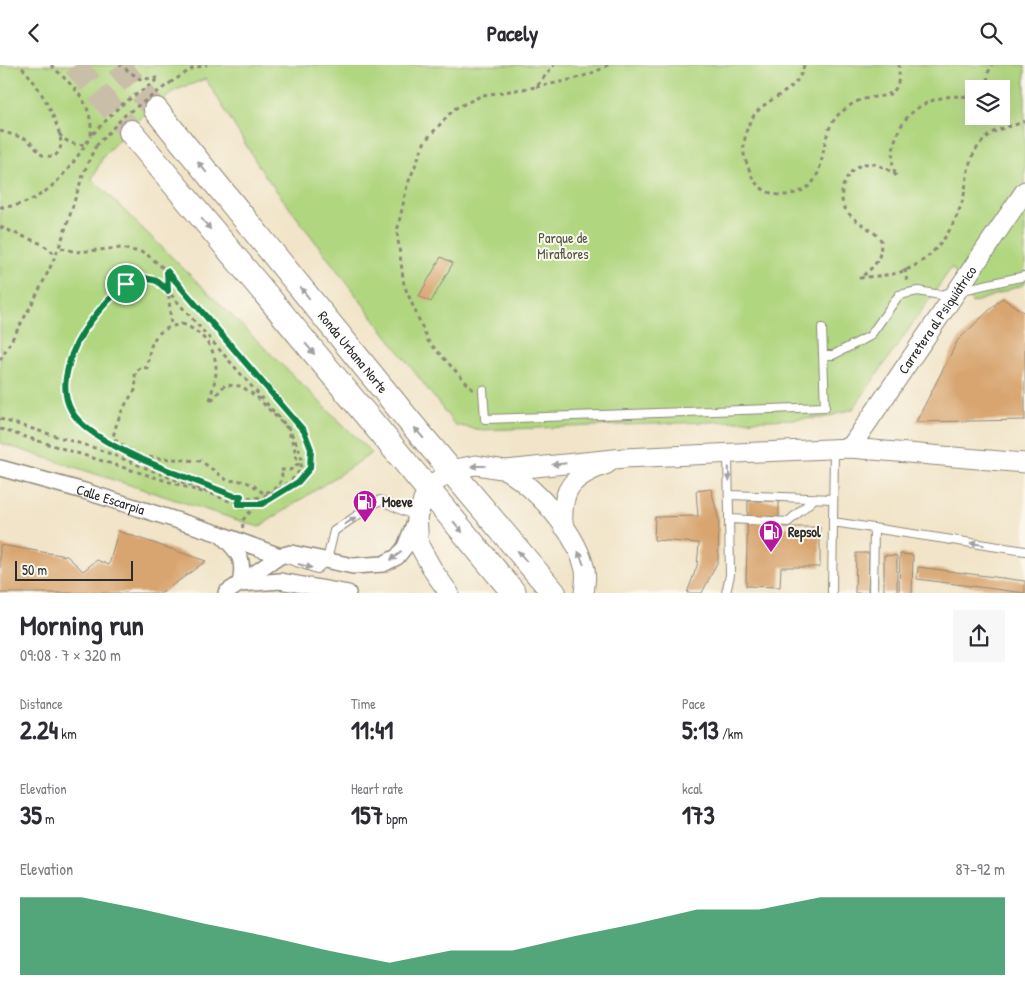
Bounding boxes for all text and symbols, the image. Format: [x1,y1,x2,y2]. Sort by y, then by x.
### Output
text: Pacely [487,18,538,48]
icon: back [20,19,48,47]
icon: search [977,19,1005,47]
map controls [965,80,1010,125]
button: layers [965,80,1010,125]
one-way arrow [197,161,208,174]
one-way arrow [201,217,212,230]
park label: Parque de Miraflores [537,228,589,263]
street label: Carretera al Psiquiátrico [893,261,981,377]
pin [105,263,147,305]
icon: arrive [112,270,140,298]
one-way arrow [299,287,310,300]
street label: Ronda Urbana Norte [314,307,393,397]
one-way arrow [304,342,315,355]
one-way arrow [413,426,424,439]
one-way arrow [550,461,566,469]
one-way arrow [470,462,486,470]
one-way arrow [725,467,733,483]
street label: Calle Escarpia [74,479,148,519]
fuel station icon: Moeve [352,489,378,523]
place label: Moeve [382,492,413,511]
one-way arrow [343,516,357,526]
fuel station icon: Repsol [758,519,784,553]
one-way arrow [452,520,464,532]
place label: Repsol [788,522,821,543]
one-way arrow [968,539,984,547]
one-way arrow [517,549,528,562]
one-way arrow [389,551,402,561]
one-way arrow [576,551,584,565]
scale bar [15,558,132,581]
text: 50 m [22,560,47,579]
one-way arrow [297,562,312,570]
text: Morning run [20,606,144,644]
button: share [953,610,1005,662]
text: 09:08 · 7 × 320 m [20,644,121,666]
text: Distance [20,694,63,713]
text: Time [351,694,376,713]
text: Pace [682,694,705,713]
text: 2.24 [20,713,58,747]
text: 11:41 [351,713,393,747]
text: 5:13 [682,713,719,747]
text: km [58,724,77,743]
text: /km [719,724,743,743]
text: Elevation [20,779,67,798]
text: Heart rate [351,779,403,798]
text: kcal [682,779,702,798]
text: 35 [20,798,42,832]
text: 157 [351,798,383,832]
text: 173 [682,798,715,832]
text: m [42,809,55,828]
text: bpm [383,809,408,828]
text: Elevation [20,858,73,880]
text: 87–92 m [956,858,1005,880]

